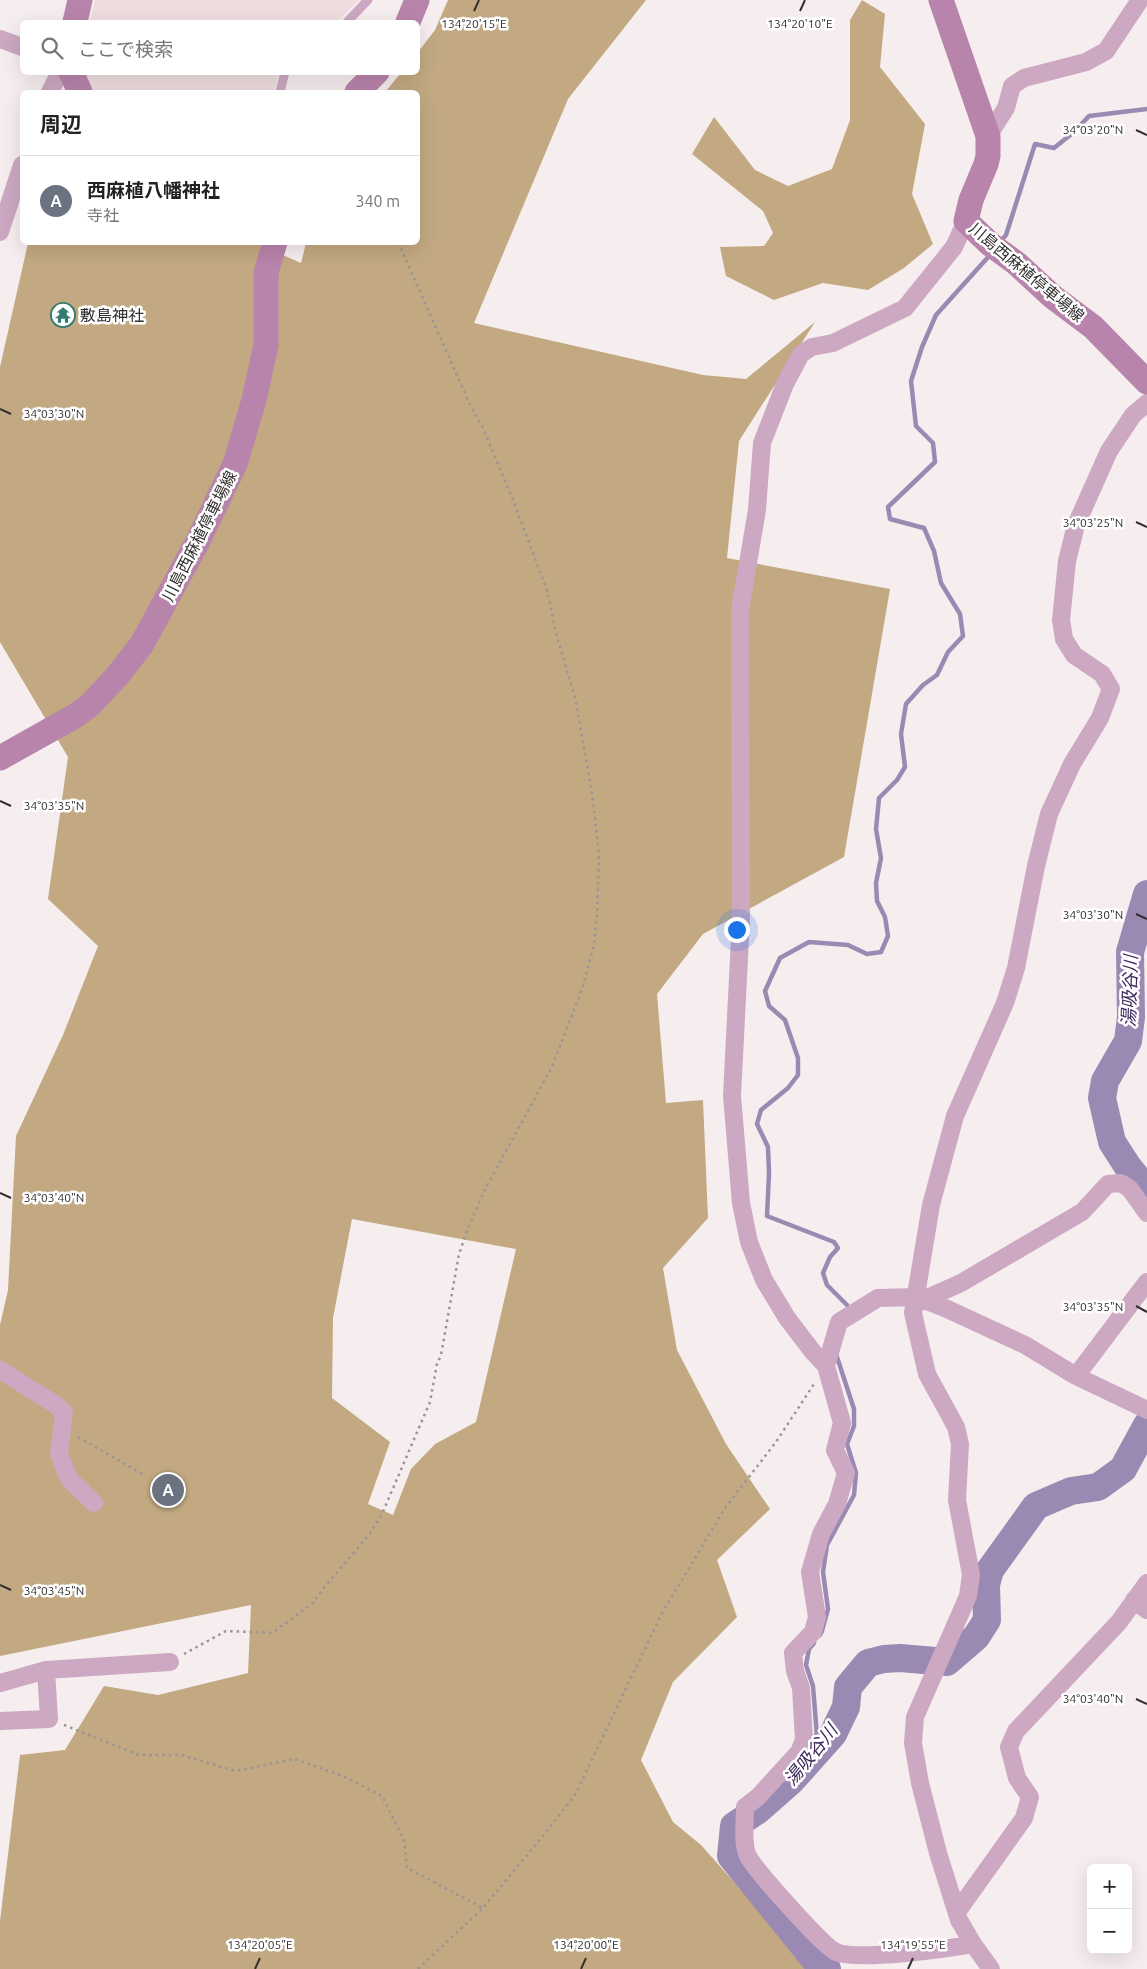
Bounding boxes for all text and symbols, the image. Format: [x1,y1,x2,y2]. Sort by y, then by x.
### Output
text: 134°20'15"E [441,17,507,30]
text: 134°20'10"E [767,17,833,30]
search box [20,20,420,75]
icon: search [38,34,66,62]
text: ここで検索 [78,38,173,60]
text: 周辺 [40,112,82,136]
text: 34°03'20"N [1063,123,1123,136]
text: 西麻植八幡神社 [87,179,220,201]
text: A [50,192,62,210]
text: 340 m [355,192,400,210]
text: 寺社 [87,206,119,224]
street label: 川島西麻植停車場線 [966,219,1088,325]
temple icon: 敷島神社 [50,302,76,328]
place label: 敷島神社 [80,306,144,324]
text: 34°03'30"N [24,407,84,420]
street label: 川島西麻植停車場線 [158,468,240,604]
text: 34°03'25"N [1063,516,1123,529]
text: 34°03'35"N [24,799,84,812]
text: 34°03'30"N [1063,908,1123,921]
your location [724,917,750,943]
water label: 湯吸谷川 [1118,953,1140,1027]
text: 34°03'40"N [24,1191,84,1204]
text: 34°03'35"N [1063,1300,1123,1313]
pin: A [152,1471,184,1509]
text: 34°03'45"N [24,1584,84,1597]
text: 34°03'40"N [1063,1692,1123,1705]
water label: 湯吸谷川 [780,1719,842,1789]
map controls [1087,1864,1132,1954]
button: + [1087,1864,1132,1909]
button: − [1087,1909,1132,1954]
text: 134°20'05"E [227,1938,293,1951]
text: 134°20'00"E [553,1938,619,1951]
text: 134°19'55"E [880,1938,946,1951]

